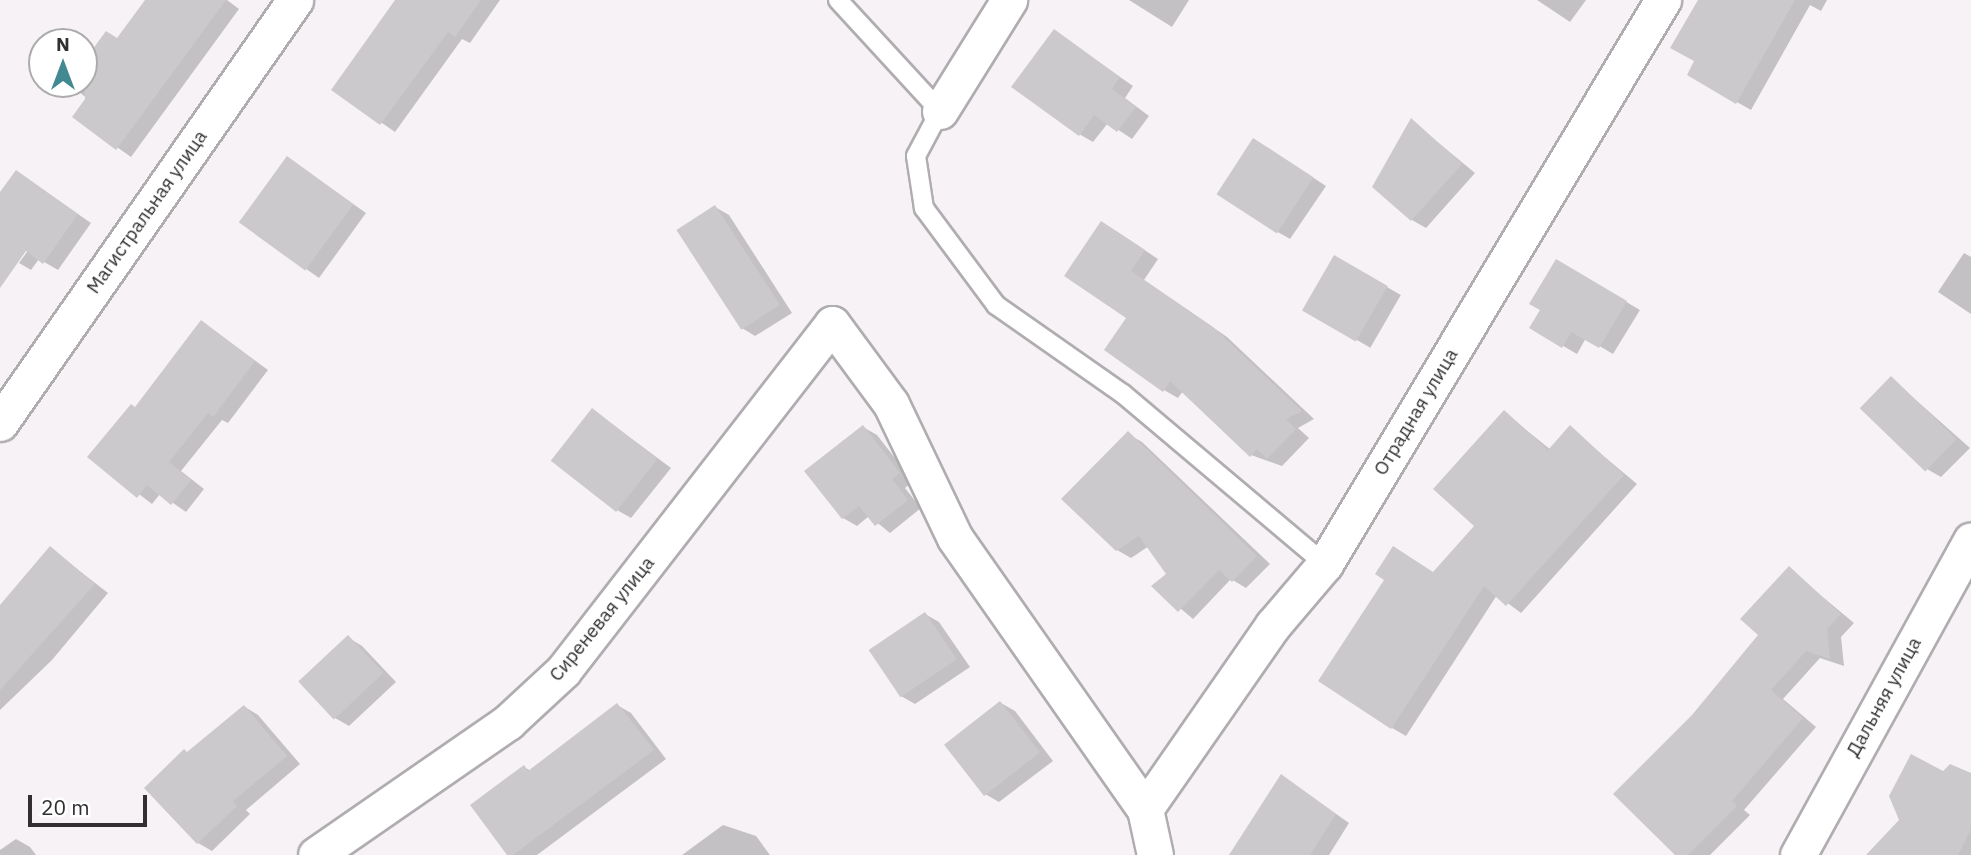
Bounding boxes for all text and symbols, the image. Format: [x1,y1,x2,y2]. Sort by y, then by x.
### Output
north arrow [28,28,98,98]
text: N [56,32,70,56]
street label: Магистральная улица [82,126,212,298]
street label: Отрадная улица [1369,344,1463,480]
street label: Сиреневая улица [545,552,659,686]
street label: Дальняя улица [1842,633,1926,761]
scale bar [32,782,150,826]
text: 20 m [41,793,90,821]

